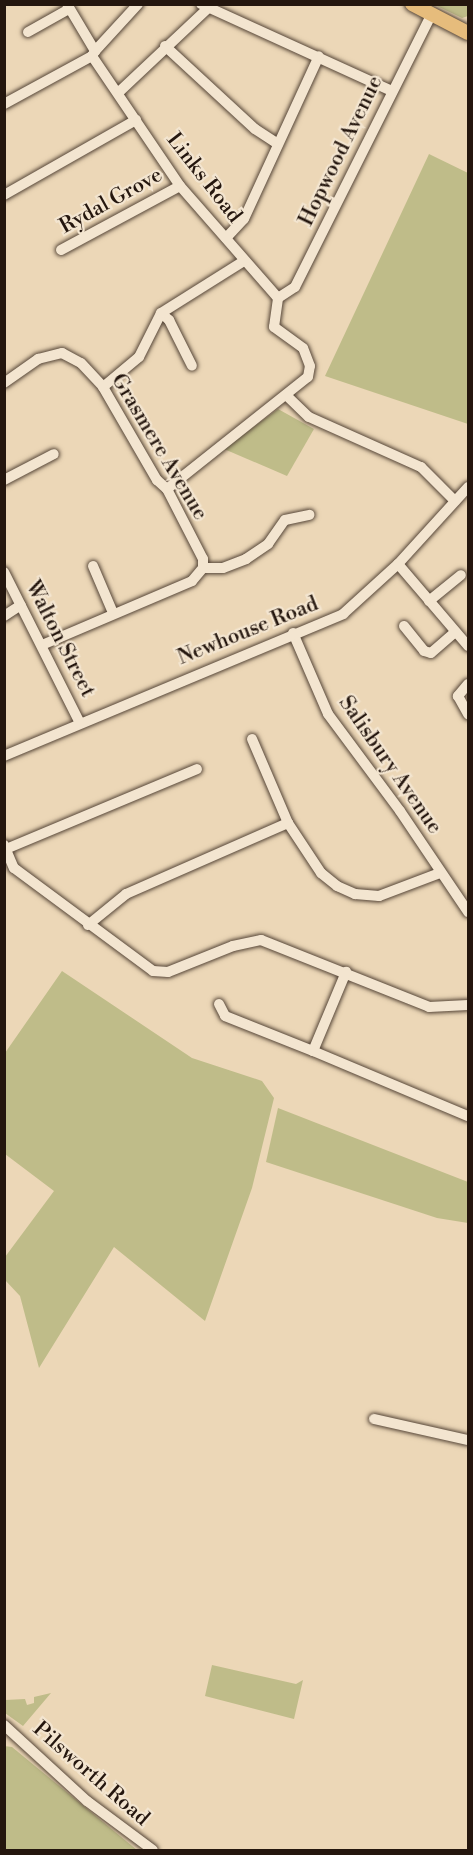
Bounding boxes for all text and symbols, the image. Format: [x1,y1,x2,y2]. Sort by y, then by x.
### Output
street label: Hopwood Avenue [294,72,388,230]
street label: Links Road [161,128,247,228]
street label: Rydal Grove [55,162,167,240]
street label: Grasmere Avenue [105,369,213,525]
street label: Walton Street [20,577,100,701]
street label: Newhouse Road [174,591,322,671]
street label: Salisbury Avenue [333,691,447,839]
street label: Pilsworth Road [28,1717,154,1831]

